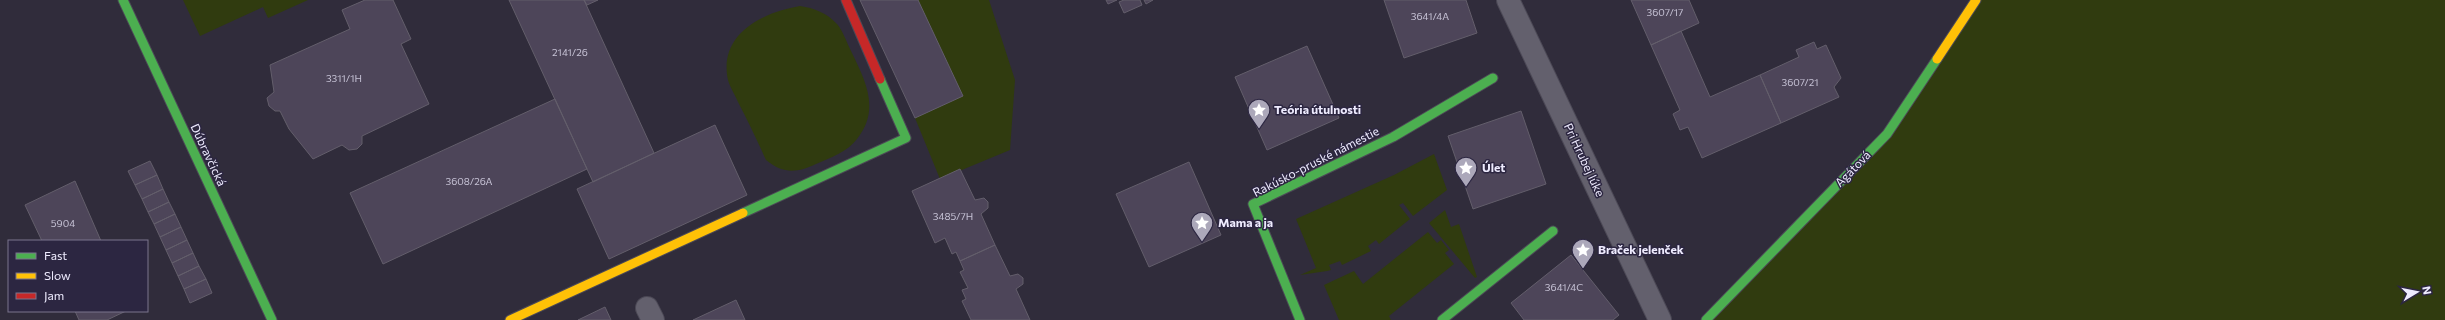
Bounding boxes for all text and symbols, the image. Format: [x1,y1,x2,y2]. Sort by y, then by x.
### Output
house number: 3607/17 [1647,6,1683,18]
house number: 3641/4A [1411,10,1449,22]
house number: 2141/26 [552,46,588,58]
house number: 3311/1H [326,72,362,84]
house number: 3607/21 [1781,76,1819,88]
place icon: Teória útulnosti [1246,97,1272,130]
place label: Teória útulnosti [1274,102,1361,116]
street label: Dúbravčická [188,121,229,188]
street label: Pri Hrubej lúke [1562,121,1608,198]
street label: Rakúsko-pruské námestie [1250,123,1381,199]
street label: Agátová [1832,147,1873,189]
place icon: Úlet [1453,155,1479,188]
place label: Úlet [1482,160,1505,174]
house number: 3608/26A [446,175,493,187]
house number: 3485/7H [933,210,973,222]
place icon: Mama a ja [1189,210,1215,243]
place label: Mama a ja [1218,215,1273,229]
house number: 5904 [51,217,75,229]
place icon: Braček jelenček [1570,237,1596,270]
legend [8,240,148,312]
place label: Braček jelenček [1598,242,1684,256]
text: Fast [44,248,67,262]
text: Slow [44,268,71,282]
north arrow [2397,272,2437,312]
house number: 3641/4C [1545,281,1583,293]
text: N [2420,285,2434,295]
text: Jam [44,288,64,303]

